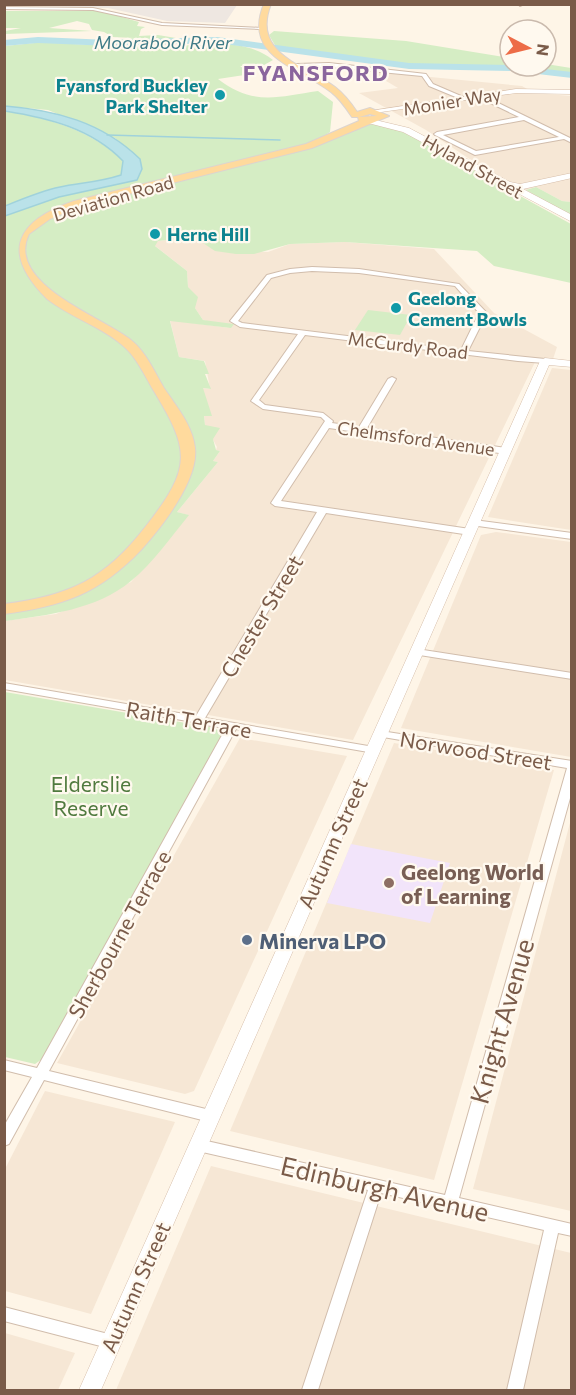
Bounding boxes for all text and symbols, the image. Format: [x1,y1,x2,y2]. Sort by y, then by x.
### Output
north arrow [498,18,558,78]
water label: Moorabool River [94,31,233,53]
text: N [533,43,554,57]
district label: FYANSFORD [243,59,389,86]
place label: Fyansford Buckley Park Shelter [56,74,209,117]
street label: Monier Way [401,82,503,120]
marker: Fyansford Buckley Park Shelter [213,88,227,102]
street label: Hyland Street [419,129,527,203]
street label: Deviation Road [50,170,176,226]
place label: Herne Hill [167,223,249,245]
marker: Herne Hill [148,227,162,241]
place label: Geelong Cement Bowls [408,287,527,330]
marker: Geelong Cement Bowls [389,301,403,315]
street label: McCurdy Road [347,327,469,363]
street label: Chelmsford Avenue [336,416,496,460]
street label: Chester Street [215,550,307,682]
street label: Raith Terrace [124,696,254,742]
street label: Norwood Street [398,726,554,774]
park label: Elderslie Reserve [51,771,131,820]
street label: Autumn Street [292,774,372,912]
street label: Sherbourne Terrace [63,846,175,1022]
place label: Geelong World of Learning [401,859,544,908]
marker: Geelong World of Learning [382,876,396,890]
place label: Minerva LPO [259,928,386,953]
marker: Minerva LPO [240,933,254,947]
street label: Knight Avenue [463,935,539,1107]
street label: Edinburgh Avenue [278,1149,492,1227]
street label: Autumn Street [95,1218,175,1356]

